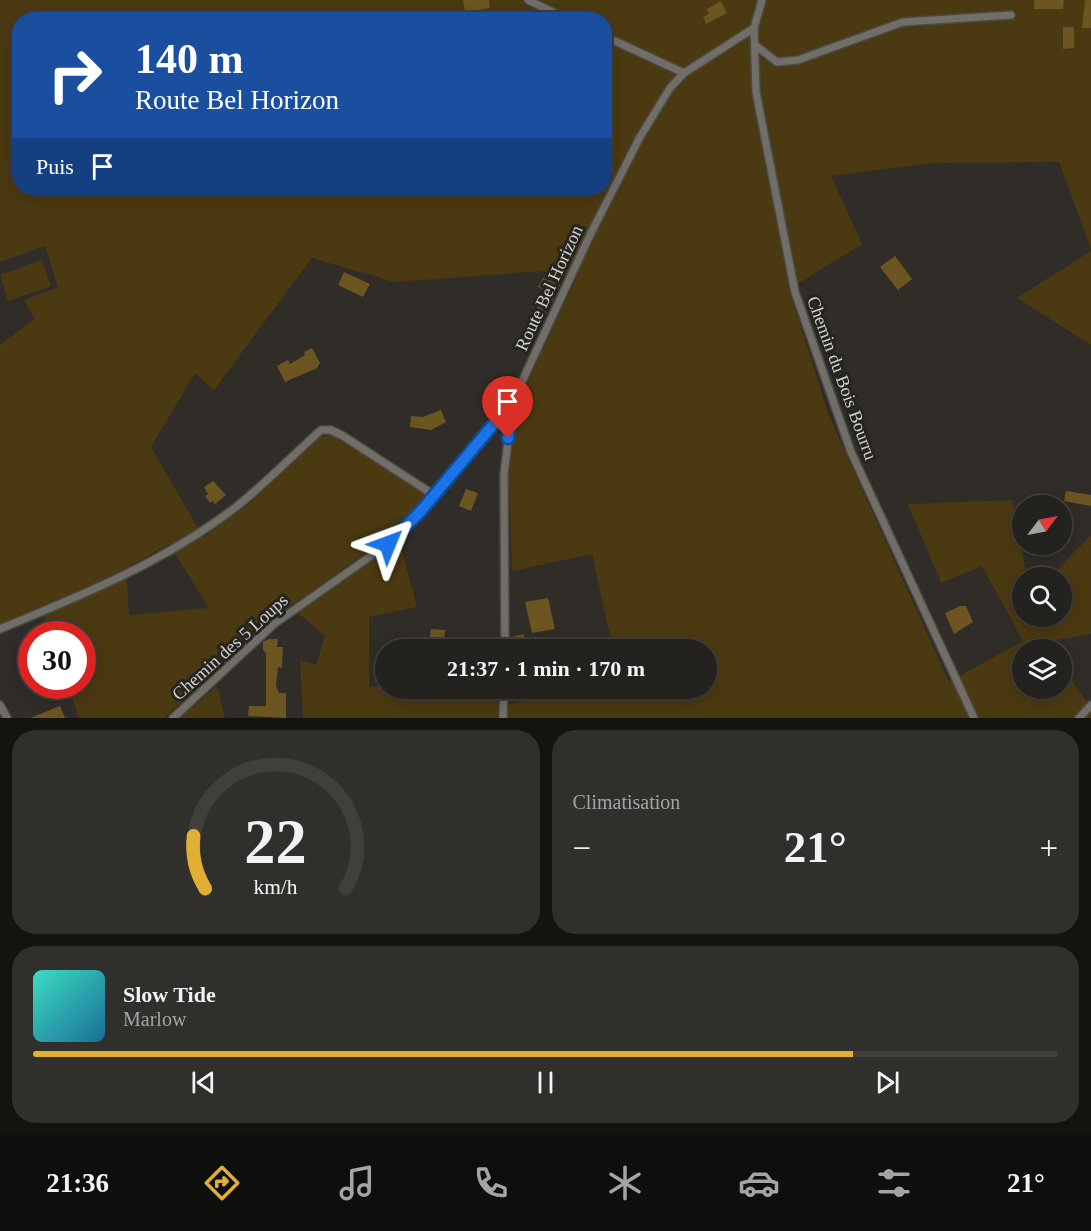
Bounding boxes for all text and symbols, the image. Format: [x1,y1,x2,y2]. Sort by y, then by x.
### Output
icon: right [36,36,114,114]
text: 140 m [135,36,244,82]
text: Route Bel Horizon [135,85,339,115]
icon: arrive [86,150,119,183]
text: Puis [36,154,74,179]
street label: Route Bel Horizon [511,222,587,354]
street label: Chemin du Bois Bourru [803,294,881,462]
pin [482,376,533,438]
icon: arrive [491,385,524,418]
north arrow [1012,495,1072,555]
map controls [1012,495,1072,699]
position arrow [356,512,420,576]
button: search [1012,567,1072,627]
street label: Chemin des 5 Loups [168,590,292,704]
speed limit sign: 30 [18,621,96,699]
button: layers [1012,639,1072,699]
text: 21:37 · 1 min · 170 m [447,656,645,681]
text: Climatisation [573,791,680,813]
text: 22 [245,807,307,876]
text: 21° [784,822,847,872]
text: − [573,830,591,866]
text: + [1039,830,1058,866]
text: km/h [254,875,298,899]
text: Slow Tide [123,982,216,1007]
text: Marlow [123,1008,186,1030]
icon: previous [187,1066,220,1099]
icon: pause [529,1066,562,1099]
icon: next [871,1066,904,1099]
icon: directions [201,1162,243,1204]
icon: music [336,1162,378,1204]
icon: phone [470,1162,512,1204]
icon: climate [604,1162,646,1204]
icon: car [738,1162,780,1204]
icon: filters [873,1162,915,1204]
text: 21:36 [46,1168,109,1198]
text: 21° [1007,1168,1045,1198]

